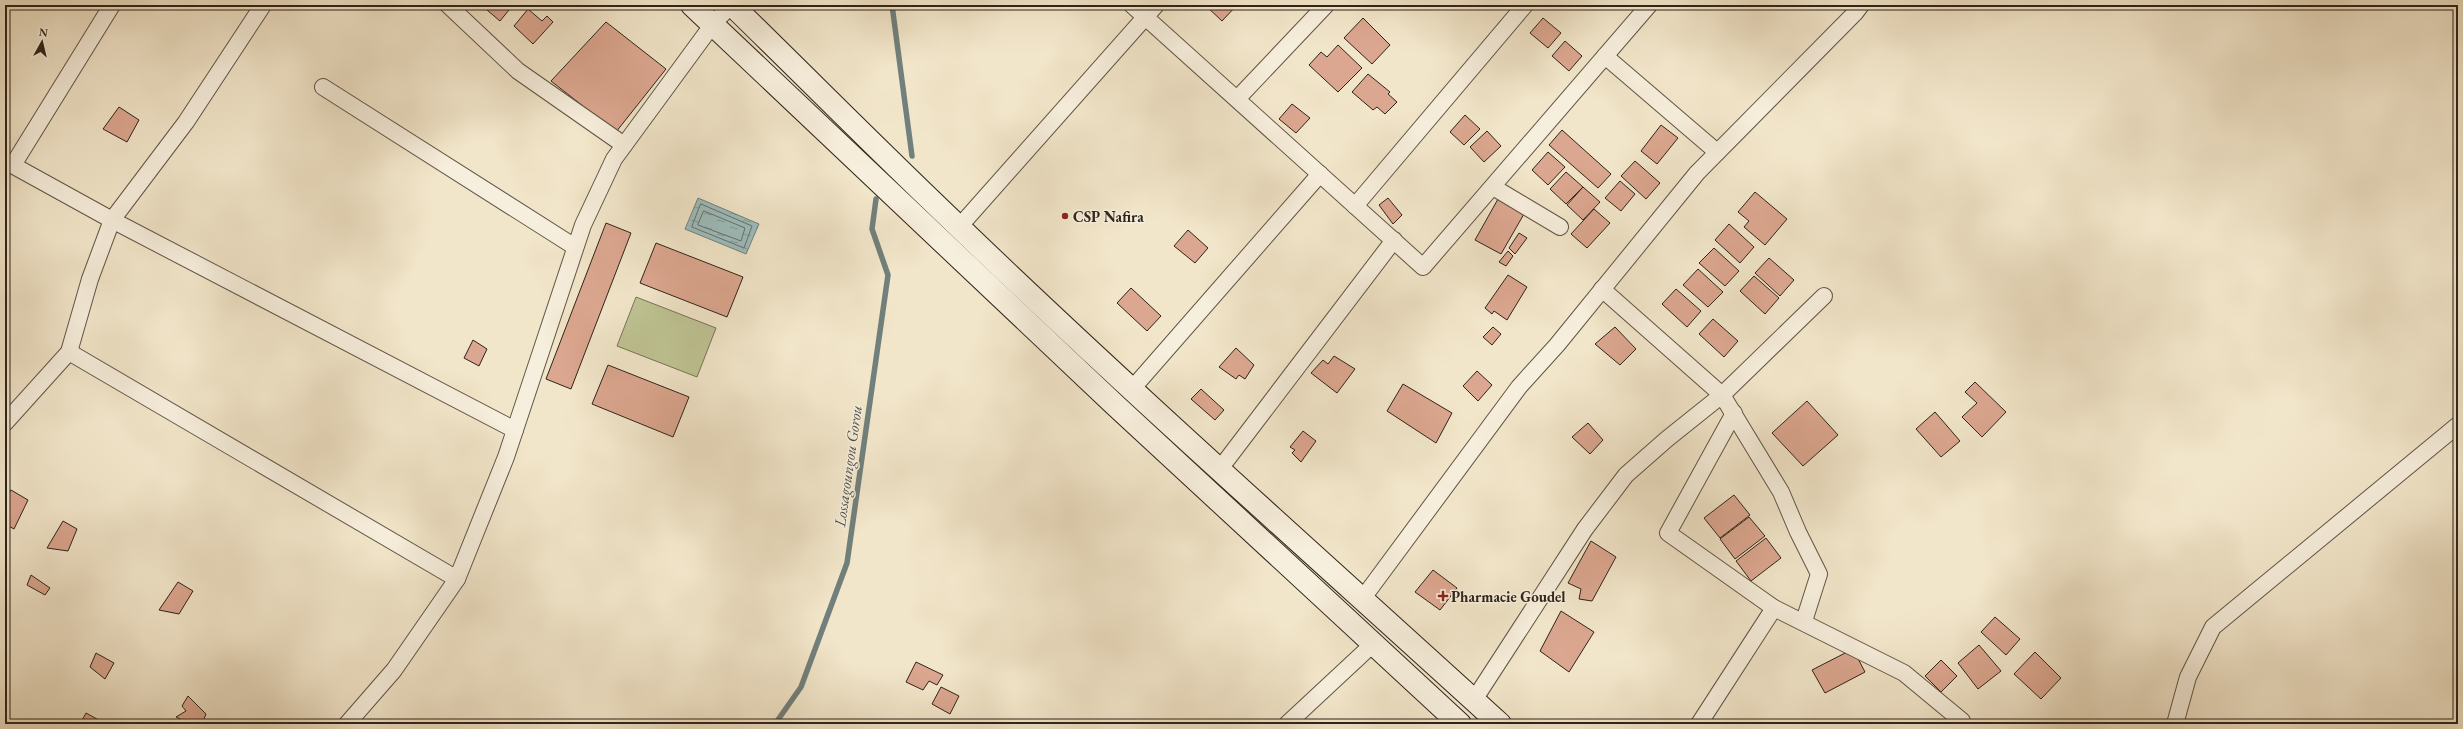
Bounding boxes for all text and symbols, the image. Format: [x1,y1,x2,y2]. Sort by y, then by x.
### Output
north arrow [22,22,62,62]
text: N [38,25,49,40]
place label: CSP Nafira [1073,207,1144,226]
marker: CSP Nafira [1060,211,1070,221]
water label: Lossagoungou Gorou [829,404,867,529]
place label: Pharmacie Goudel [1451,587,1566,606]
marker: Pharmacie Goudel [1438,591,1448,601]

